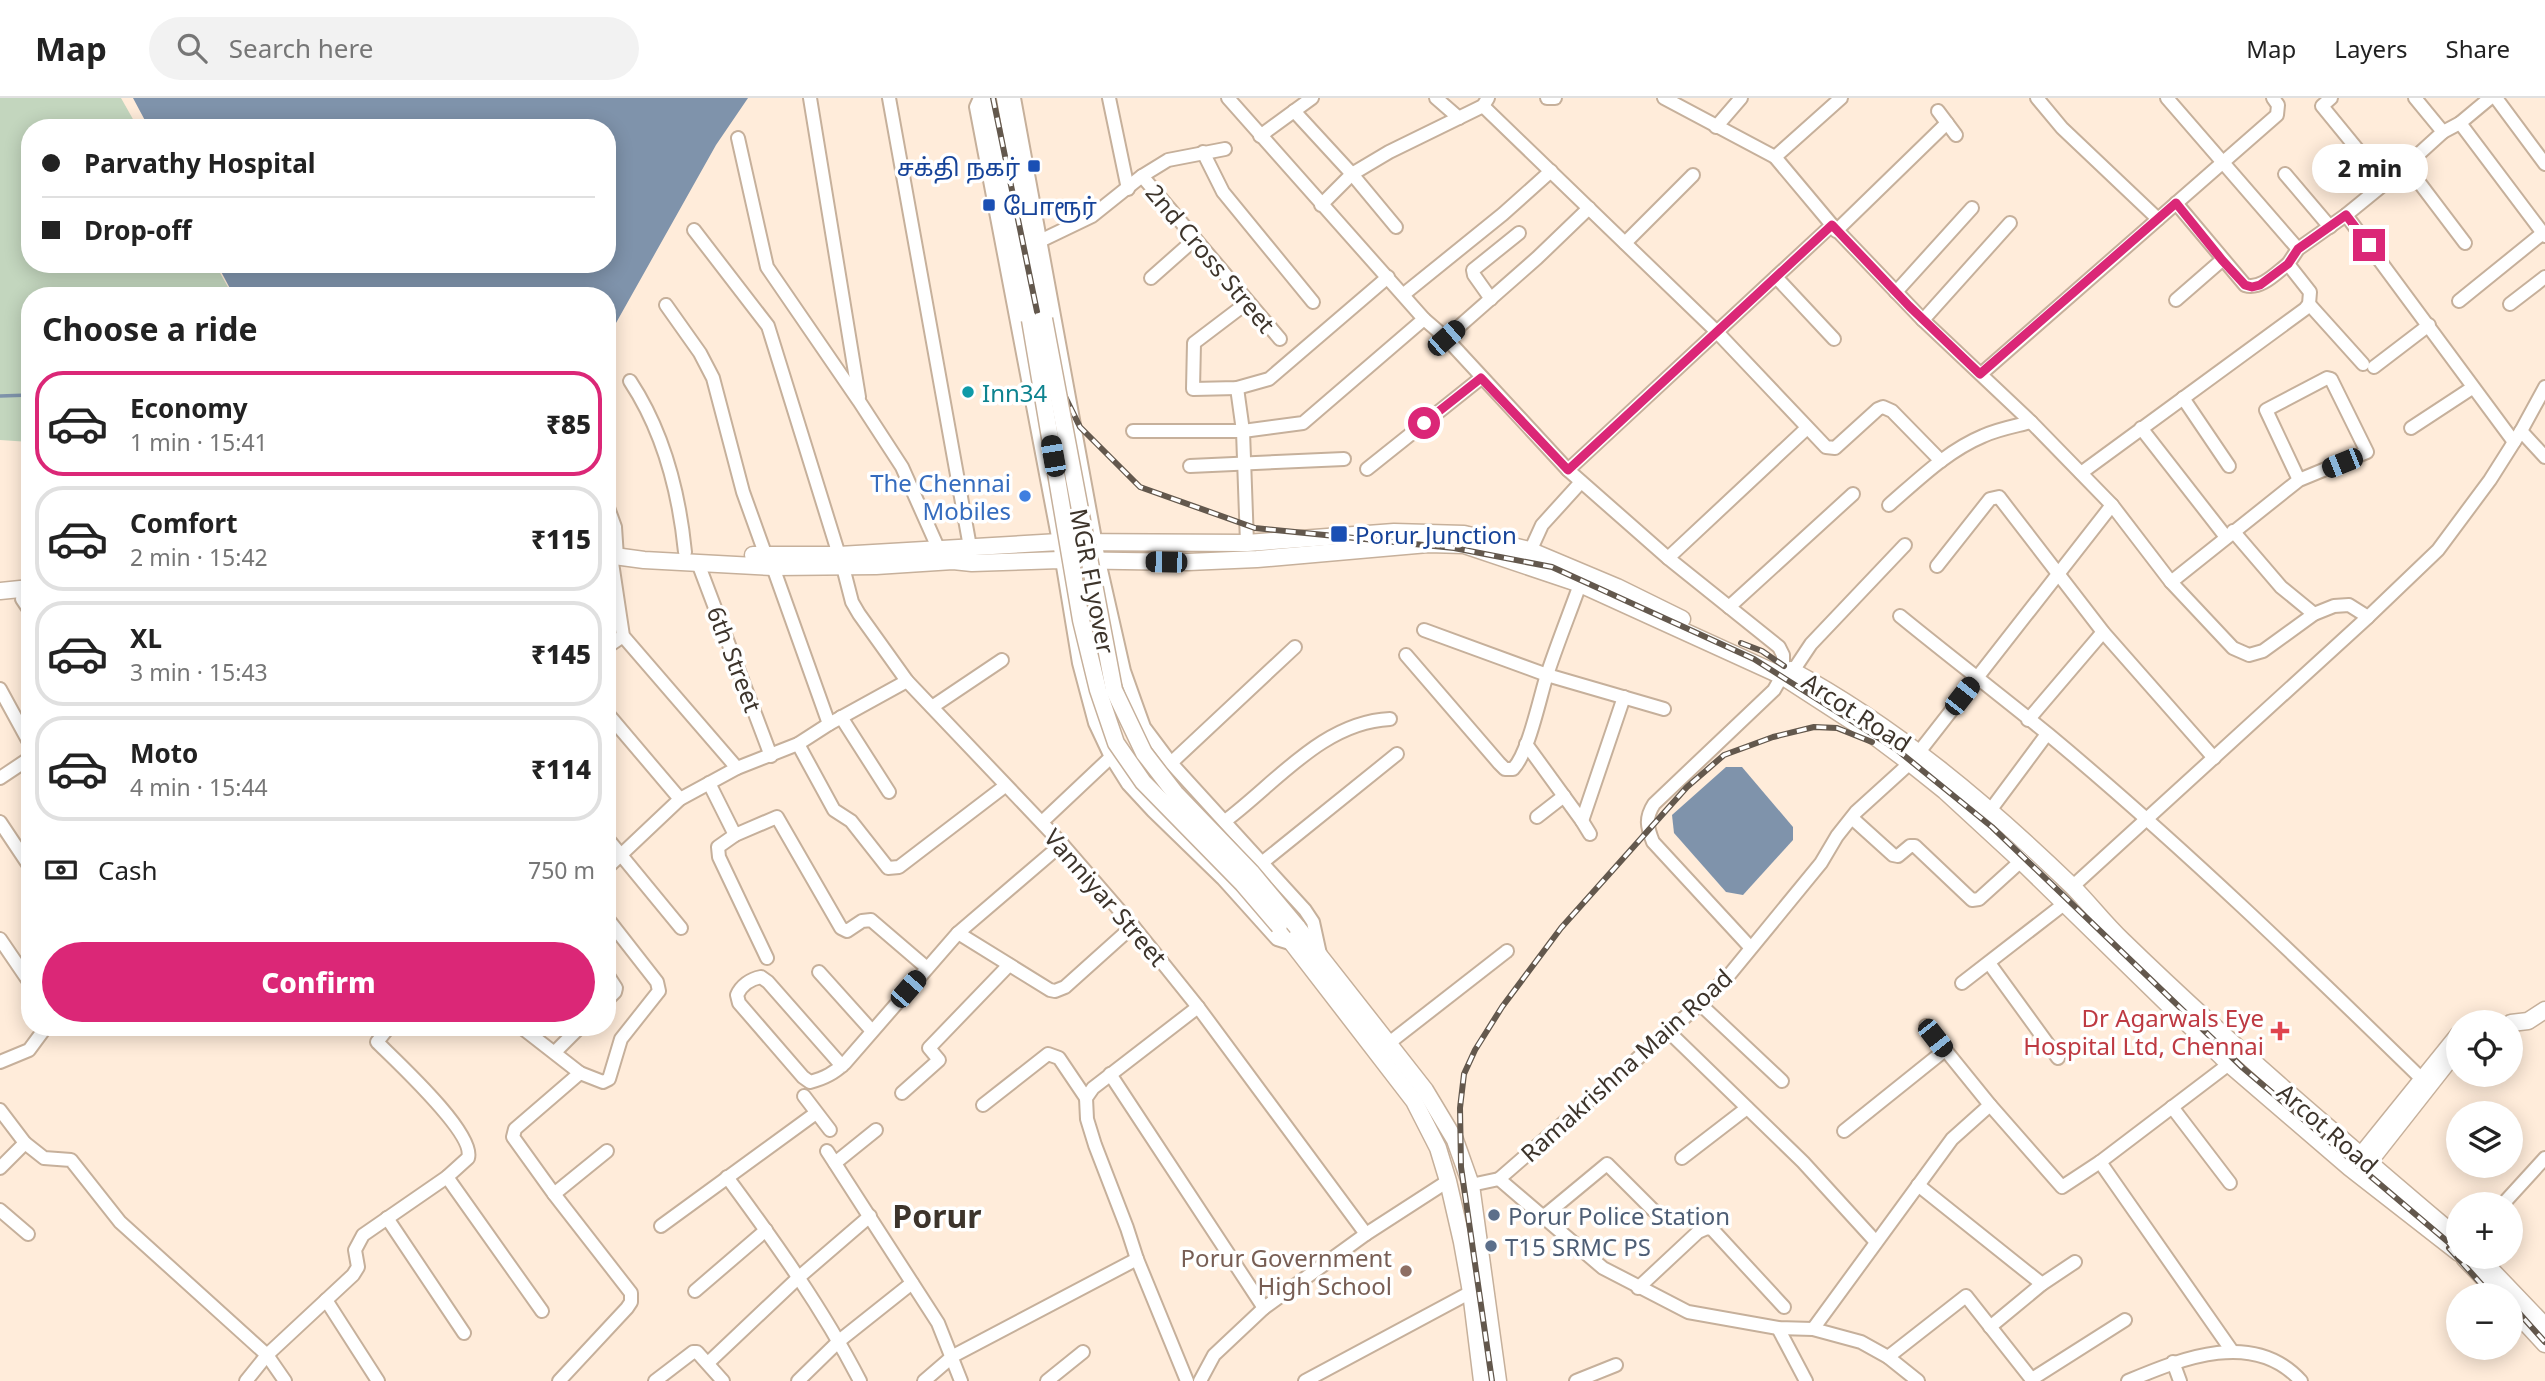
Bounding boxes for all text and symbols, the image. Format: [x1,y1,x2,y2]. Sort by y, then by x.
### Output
search box [149,17,639,80]
text: Map [35,26,107,71]
icon: search [173,29,211,67]
text: Search here [229,30,373,66]
text: Map [2246,32,2296,65]
text: Layers [2334,32,2408,65]
text: Share [2446,32,2510,65]
callout: 2 min [2311,144,2427,192]
text: Parvathy Hospital [84,145,316,181]
place label: சக்தி நகர் [897,150,1020,184]
text: 2 min [2338,152,2402,184]
marker: சக்தி நகர் [1026,158,1042,174]
street label: 2nd Cross Street [1139,177,1283,340]
place label: போரூர் [1003,189,1097,223]
marker: போரூர் [981,197,997,213]
text: Drop-off [84,212,191,248]
route end [2353,229,2385,261]
text: Choose a ride [42,307,258,350]
car [1424,316,1469,360]
place label: Inn34 [982,376,1048,409]
marker: Inn34 [960,384,976,400]
text: Economy [130,390,248,426]
icon: car [46,392,109,455]
text: ₹85 [546,406,591,442]
route start [1408,407,1440,439]
text: 1 min · 15:41 [130,426,268,458]
car [1040,433,1067,479]
car [2319,445,2366,481]
place label: The Chennai Mobiles [870,466,1011,527]
marker: The Chennai Mobiles [1017,488,1033,504]
text: Comfort [130,505,238,541]
street label: MGR FLyover [1063,506,1123,657]
icon: car [46,507,109,570]
place label: Porur Junction [1355,518,1517,551]
text: ₹115 [531,521,591,557]
marker: Porur Junction [1329,524,1349,544]
text: 2 min · 15:42 [130,541,268,573]
car [1145,551,1188,573]
street label: 6th Street [700,602,770,717]
text: XL [130,620,162,656]
icon: car [46,622,109,685]
text: ₹145 [531,636,591,672]
text: 3 min · 15:43 [130,656,268,688]
street label: Arcot Road [1796,665,1918,759]
car [1941,673,1984,719]
text: Moto [130,735,198,771]
icon: car [46,737,109,800]
text: ₹114 [531,751,591,787]
text: 4 min · 15:44 [130,771,268,803]
street label: Vanniyar Street [1037,821,1175,973]
icon: cash [42,851,80,889]
text: Cash [98,852,158,888]
text: 750 m [528,854,595,886]
button: Confirm [42,942,595,1022]
street label: Ramakrishna Main Road [1513,961,1739,1169]
car [887,966,930,1012]
place label: Dr Agarwals Eye Hospital Ltd, Chennai [2023,1001,2264,1062]
map controls [2446,1010,2523,1360]
button: locate [2446,1010,2523,1087]
car [1914,1015,1957,1061]
marker: Dr Agarwals Eye Hospital Ltd, Chennai [2270,1021,2290,1041]
street label: Arcot Road [2271,1075,2385,1181]
button: layers [2446,1101,2523,1178]
button: + [2446,1192,2523,1269]
district label: Porur [892,1194,982,1237]
place label: Porur Police Station [1508,1199,1730,1232]
marker: Porur Police Station [1486,1207,1502,1223]
place label: T15 SRMC PS [1505,1230,1651,1263]
marker: T15 SRMC PS [1483,1238,1499,1254]
place label: Porur Government High School [1181,1241,1392,1302]
marker: Porur Government High School [1398,1263,1414,1279]
button: − [2446,1283,2523,1360]

